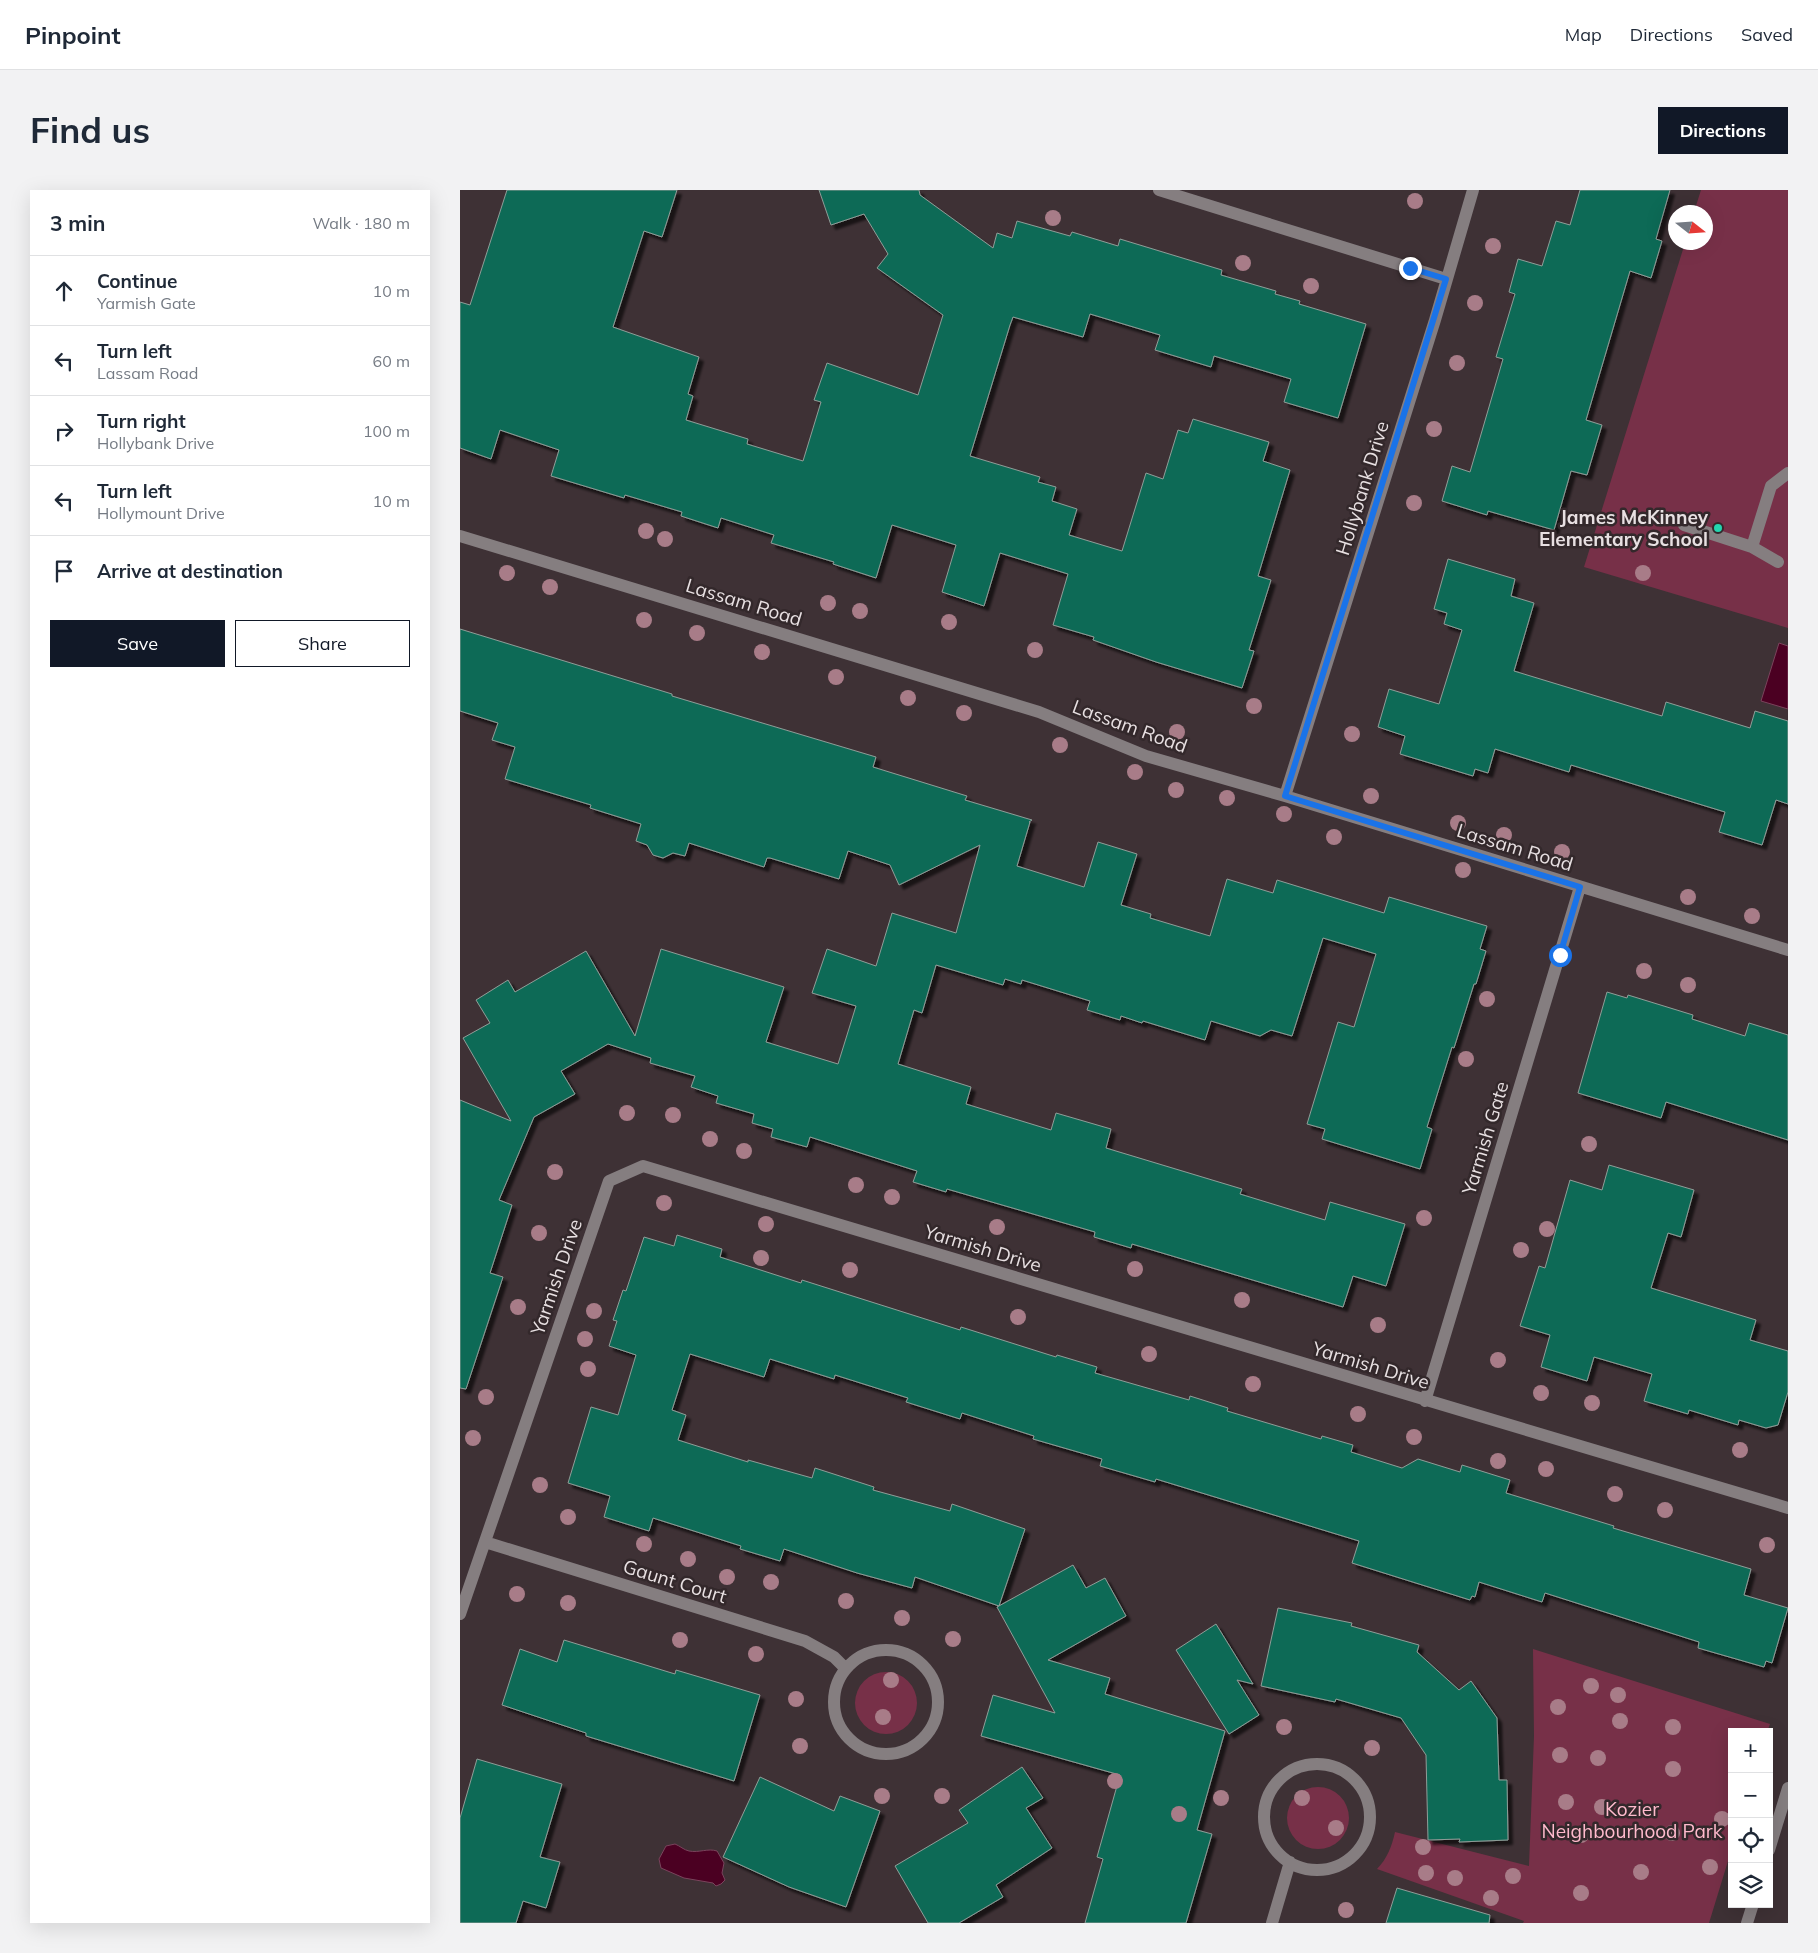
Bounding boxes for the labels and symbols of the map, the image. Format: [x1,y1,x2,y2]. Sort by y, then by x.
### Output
north arrow [1668,205,1713,250]
route end [1399,257,1422,280]
street label: Hollybank Drive [1330,418,1394,558]
place label: James McKinney Elementary School [1539,505,1709,551]
marker: James McKinney Elementary School [1712,522,1724,534]
street label: Lassam Road [683,573,805,631]
street label: Lassam Road [1069,694,1191,758]
street label: Lassam Road [1454,818,1576,876]
route start [1549,944,1572,967]
street label: Yarmish Gate [1456,1078,1514,1199]
street label: Yarmish Drive [525,1216,587,1339]
street label: Yarmish Drive [921,1219,1044,1277]
street label: Yarmish Drive [1309,1336,1432,1394]
street label: Gaunt Court [620,1554,730,1608]
park label: Kozier Neighbourhood Park [1542,1797,1723,1843]

